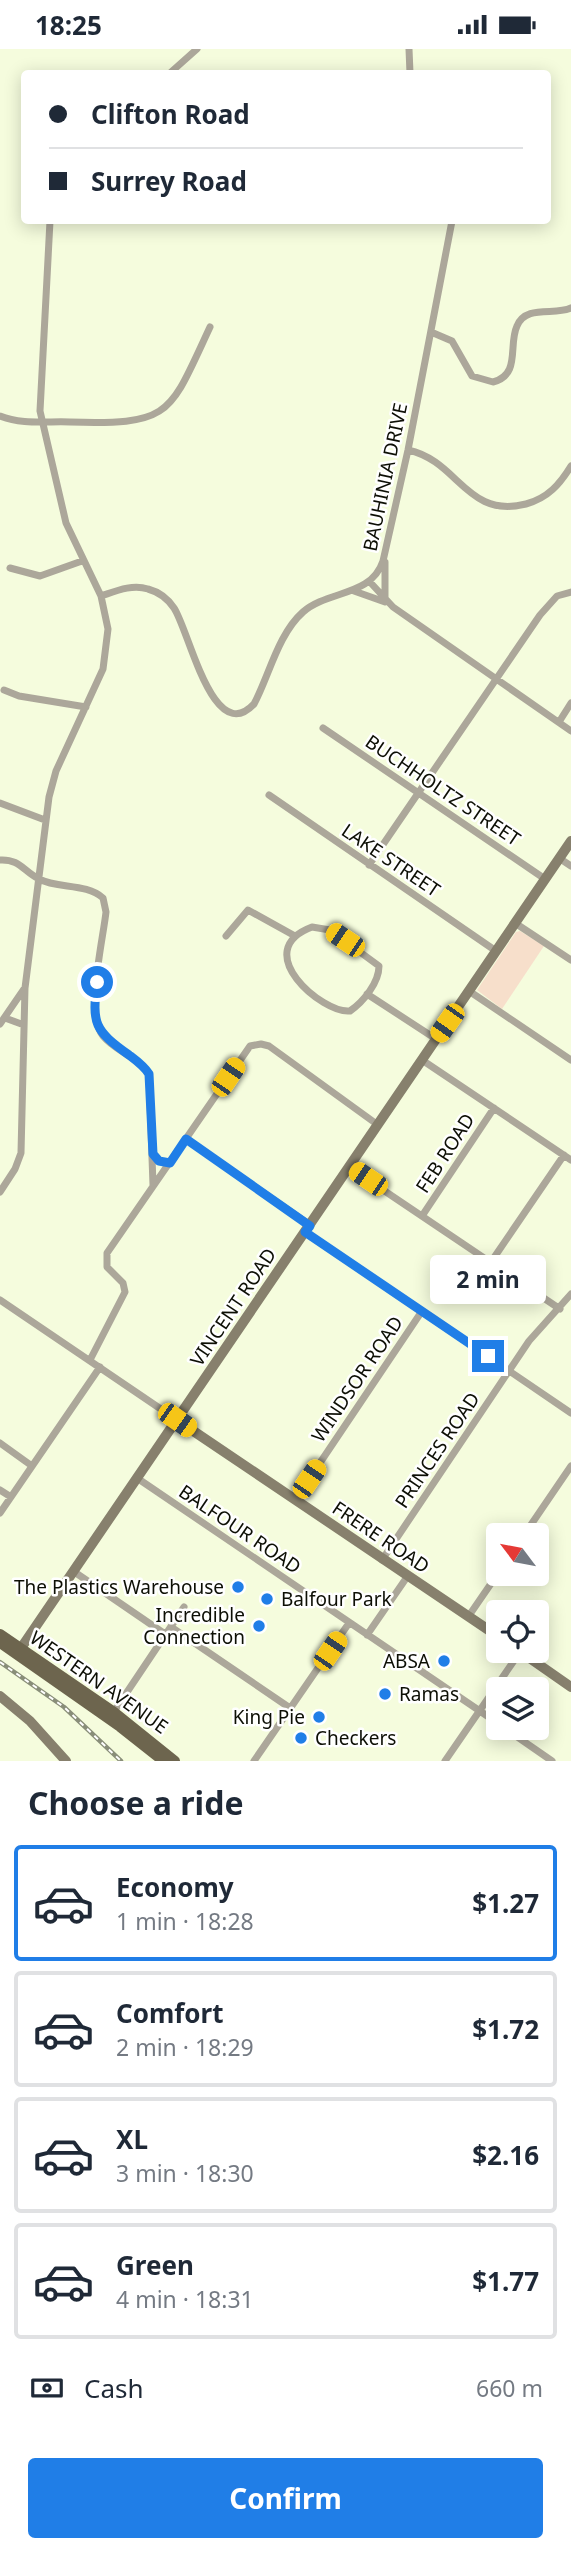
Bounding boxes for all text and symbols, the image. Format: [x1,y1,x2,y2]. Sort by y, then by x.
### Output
text: 18:25 [35,7,102,43]
text: Clifton Road [91,96,250,132]
text: Surrey Road [91,163,247,199]
street label: BAUHINIA DRIVE [357,400,413,554]
street label: BUCHHOLTZ STREET [360,728,526,852]
street label: LAKE STREET [337,817,446,903]
car [322,920,369,960]
route start [81,966,113,998]
car [427,1000,468,1046]
car [208,1054,249,1100]
street label: FEB ROAD [410,1108,480,1198]
car [345,1159,392,1199]
street label: VINCENT ROAD [184,1243,282,1371]
callout: 2 min [430,1255,546,1303]
text: 2 min [456,1263,520,1295]
street label: WINDSOR ROAD [305,1311,409,1447]
route end [472,1340,504,1372]
street label: PRINCES ROAD [389,1387,485,1513]
car [154,1399,201,1441]
car [289,1456,330,1502]
street label: BALFOUR ROAD [174,1478,306,1580]
street label: FRERE ROAD [327,1495,435,1579]
north arrow [486,1523,550,1585]
map controls [486,1523,549,1740]
place label: The Plastics Warehouse [14,1574,224,1600]
marker: The Plastics Warehouse [230,1579,246,1595]
place label: Balfour Park [281,1586,392,1612]
marker: Balfour Park [259,1591,275,1607]
button: locate [486,1600,549,1663]
place label: Incredible Connection [143,1602,245,1650]
marker: Incredible Connection [251,1618,267,1634]
street label: WESTERN AVENUE [25,1625,173,1739]
car [310,1628,351,1674]
place label: ABSA [383,1648,431,1674]
marker: ABSA [436,1653,452,1669]
button: layers [486,1677,549,1740]
place label: Ramas [399,1681,459,1707]
marker: Ramas [377,1686,393,1702]
place label: King Pie [233,1704,305,1730]
marker: King Pie [311,1709,327,1725]
place label: Checkers [315,1725,396,1751]
marker: Checkers [293,1730,309,1746]
text: Choose a ride [28,1781,244,1824]
text: Economy [116,1869,234,1905]
icon: car [32,1872,95,1935]
text: $1.27 [472,1885,539,1921]
text: 1 min · 18:28 [116,1905,254,1937]
text: Comfort [116,1995,224,2031]
icon: car [32,1998,95,2061]
text: $1.72 [472,2011,539,2047]
text: 2 min · 18:29 [116,2031,254,2063]
text: XL [116,2121,148,2157]
icon: car [32,2124,95,2187]
text: $2.16 [472,2137,539,2173]
text: 3 min · 18:30 [116,2157,254,2189]
text: Green [116,2247,194,2283]
icon: car [32,2250,95,2313]
text: $1.77 [472,2263,539,2299]
text: 4 min · 18:31 [116,2283,254,2315]
icon: cash [28,2369,66,2407]
text: Cash [84,2370,144,2406]
text: 660 m [476,2372,543,2404]
button: Confirm [28,2458,543,2538]

